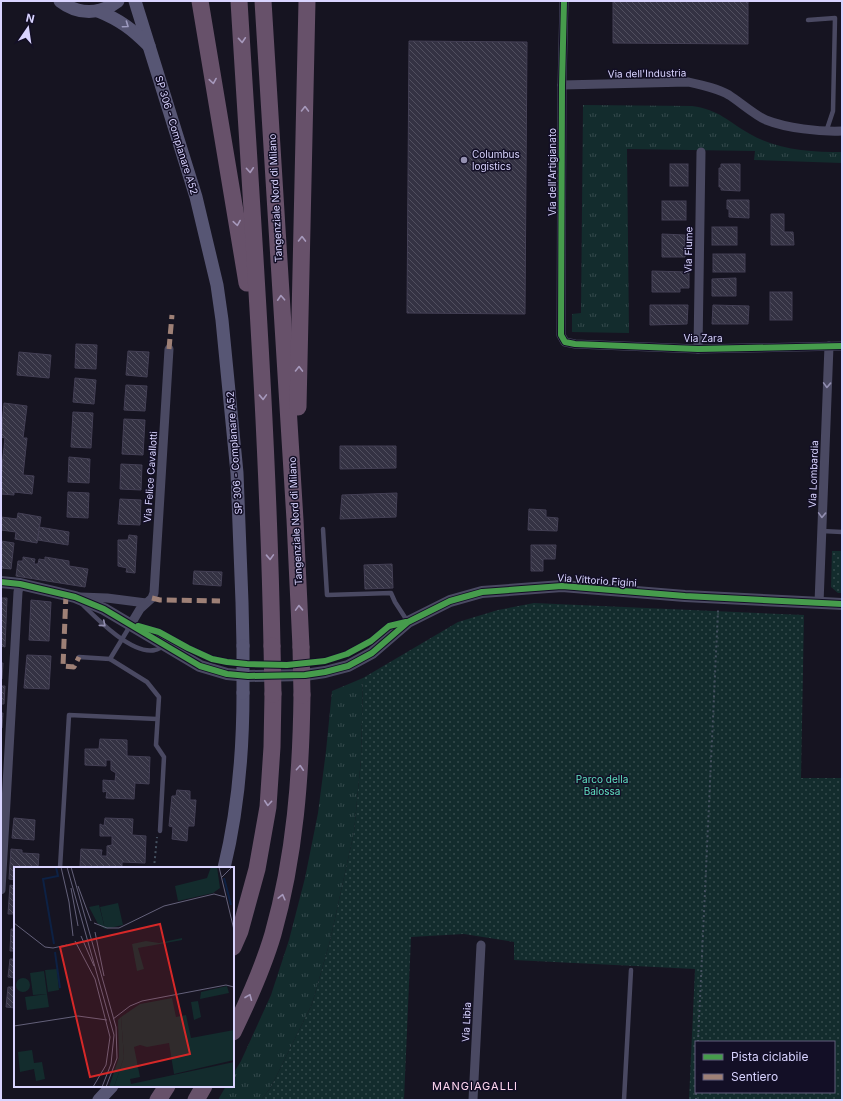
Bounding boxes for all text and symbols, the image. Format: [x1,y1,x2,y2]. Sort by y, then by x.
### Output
north arrow [8,8,48,48]
text: N [25,10,36,26]
one-way arrow [122,20,129,28]
one-way arrow [237,37,246,43]
street label: Via dell'Industria [608,66,686,80]
street label: SP 306 - Complanare A52 [153,74,201,196]
one-way arrow [209,78,217,84]
one-way arrow [300,106,309,112]
street label: Via dell'Artigianato [546,128,558,216]
street label: Tangenziale Nord di Milano [266,133,284,263]
place label: Columbus logistics [472,148,520,172]
marker: Columbus logistics [459,155,469,165]
one-way arrow [245,167,254,173]
one-way arrow [232,220,241,226]
street label: Via Fiume [682,226,694,273]
one-way arrow [297,236,306,242]
one-way arrow [276,295,285,301]
street label: Via Zara [683,332,723,344]
one-way arrow [294,366,303,372]
one-way arrow [823,382,831,388]
street label: SP 306 - Complanare A52 [224,391,244,515]
one-way arrow [259,394,268,400]
street label: Via Felice Cavallotti [141,431,159,523]
street label: Via Lombardia [806,440,820,508]
street label: Tangenziale Nord di Milano [286,456,304,586]
one-way arrow [818,512,826,518]
one-way arrow [266,554,274,560]
street label: Via Vittorio Figini [557,571,637,589]
one-way arrow [295,605,303,611]
one-way arrow [99,620,106,627]
one-way arrow [295,765,304,771]
park label: Parco della Balossa [576,773,628,797]
one-way arrow [264,800,273,806]
inset map [14,867,234,1087]
one-way arrow [277,894,285,900]
one-way arrow [244,993,252,1001]
street label: Via Libia [459,1002,473,1042]
legend [695,1041,835,1093]
text: Pista ciclabile [731,1049,808,1064]
text: Sentiero [731,1069,778,1084]
district label: MANGIAGALLI [432,1079,518,1093]

